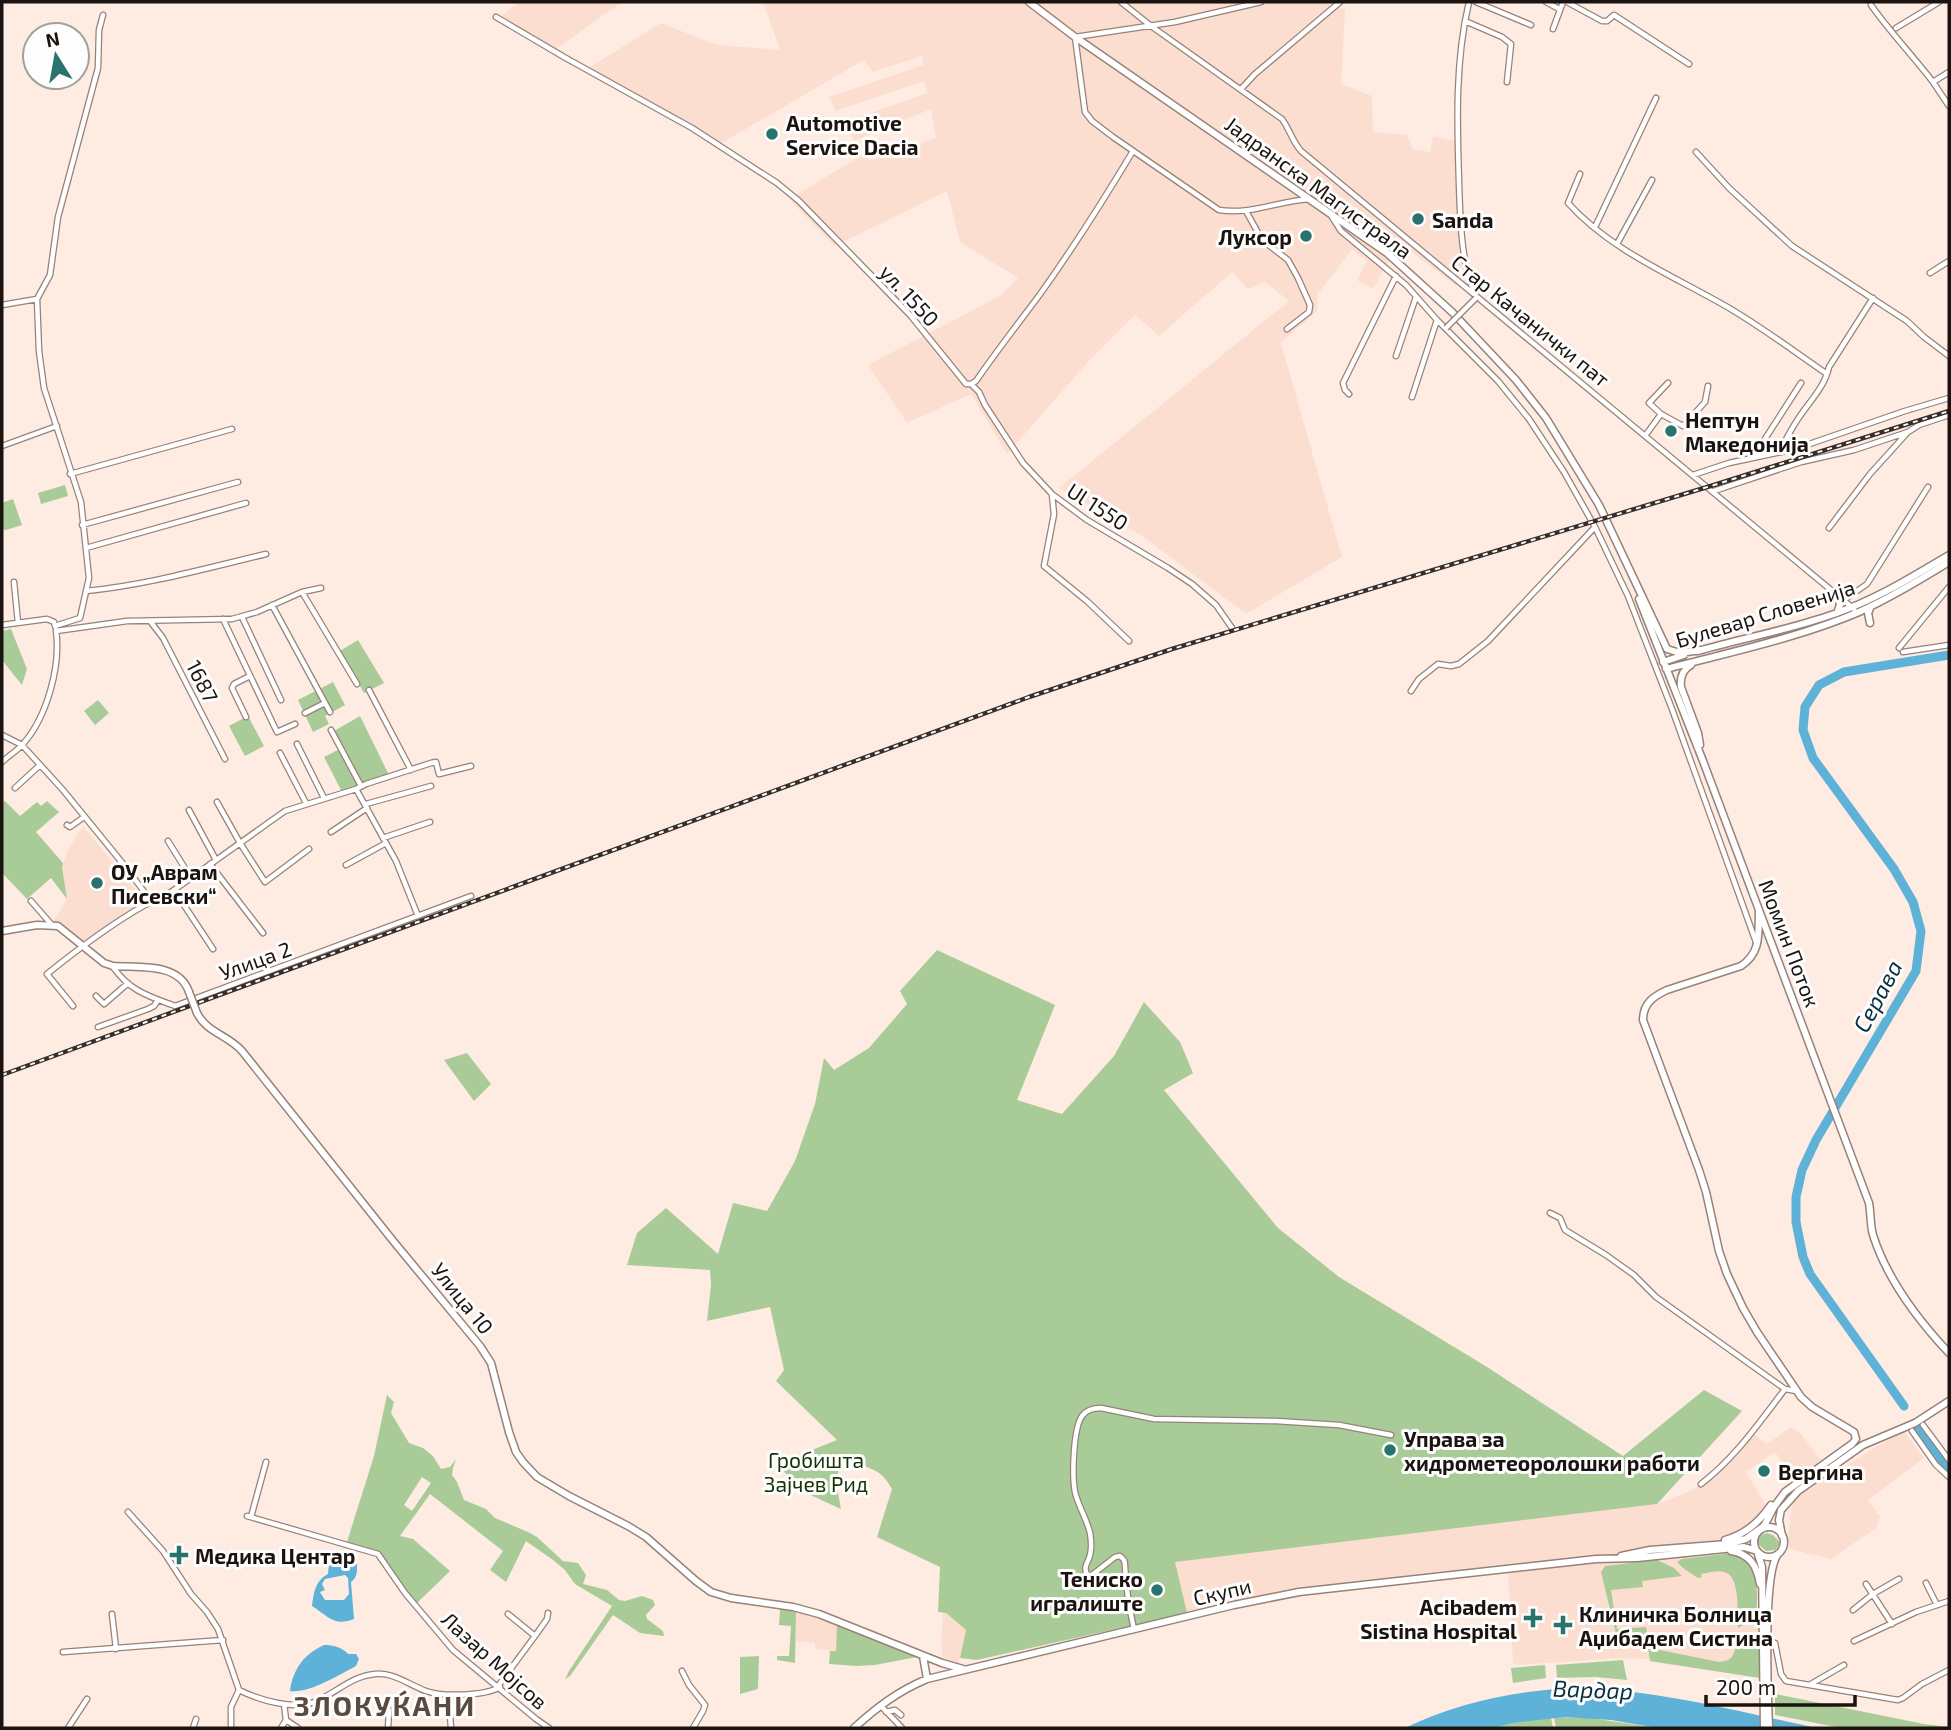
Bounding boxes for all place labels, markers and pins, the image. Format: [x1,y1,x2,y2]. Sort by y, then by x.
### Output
place label: Automotive Service Dacia [786,110,919,159]
marker: Automotive Service Dacia [764,126,780,142]
place label: Sanda [1432,207,1493,232]
marker: Sanda [1410,211,1426,227]
place label: Луксор [1218,224,1292,249]
marker: Луксор [1298,228,1314,244]
place label: Нептун Македонија [1685,407,1809,456]
marker: Нептун Македонија [1663,423,1679,439]
place label: ОУ „Аврам Писевски“ [111,859,218,908]
marker: ОУ „Аврам Писевски“ [89,875,105,891]
place label: Управа за хидрометеоролошки работи [1404,1426,1700,1475]
marker: Управа за хидрометеоролошки работи [1382,1442,1398,1458]
place label: Вергина [1778,1459,1863,1484]
marker: Вергина [1756,1463,1772,1479]
place label: Медика Центар [195,1543,356,1568]
marker: Медика Центар [169,1545,189,1565]
place label: Тениско игралиште [1030,1566,1143,1615]
marker: Тениско игралиште [1149,1582,1165,1598]
place label: Acibadem Sistina Hospital [1360,1594,1517,1643]
place label: Клиничка Болница Аџибадем Систина [1579,1601,1773,1650]
marker: Acibadem Sistina Hospital [1523,1608,1543,1628]
marker: Клиничка Болница Аџибадем Систина [1553,1615,1573,1635]

